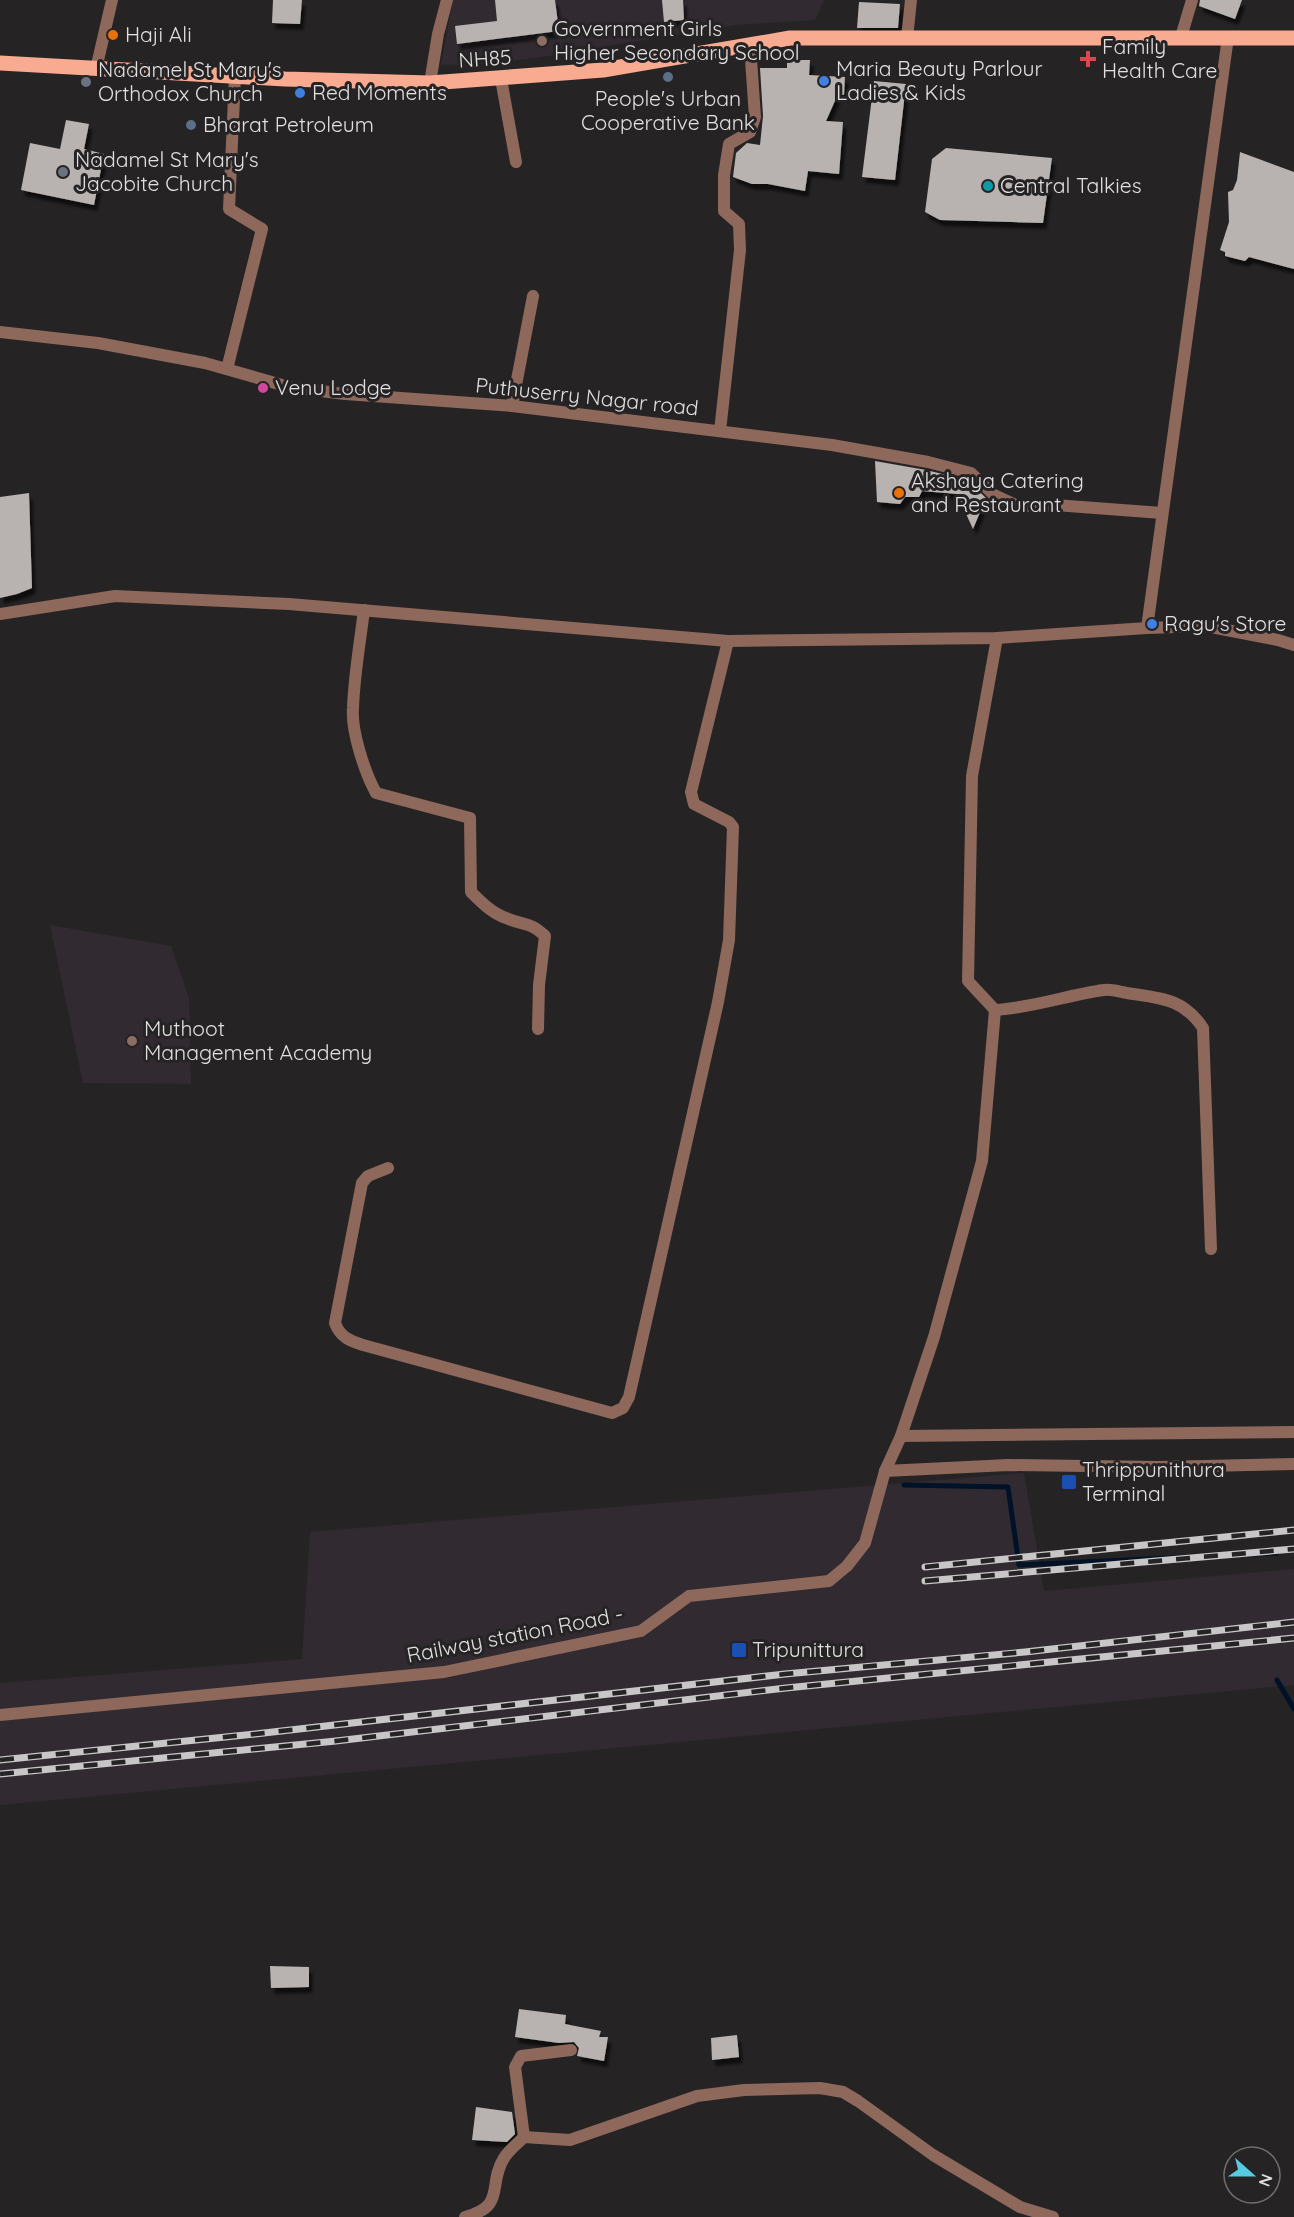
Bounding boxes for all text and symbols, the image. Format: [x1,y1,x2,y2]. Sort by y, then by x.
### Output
place label: Government Girls Higher Secondary School [554,15,800,65]
place label: Haji Ali [125,21,192,47]
marker: Haji Ali [106,28,120,42]
place label: Family Health Care [1102,33,1217,83]
marker: Government Girls Higher Secondary School [535,34,549,48]
street label: NH85 [457,43,512,73]
marker: Family Health Care [1079,50,1097,68]
place label: Maria Beauty Parlour Ladies & Kids [836,55,1043,105]
place label: Nadamel St Mary's Orthodox Church [98,56,282,106]
marker: People's Urban Cooperative Bank [661,70,675,84]
marker: Maria Beauty Parlour Ladies & Kids [817,74,831,88]
marker: Nadamel St Mary's Orthodox Church [79,75,93,89]
place label: Red Moments [312,79,447,105]
place label: People's Urban Cooperative Bank [581,85,755,135]
marker: Red Moments [293,86,307,100]
place label: Bharat Petroleum [203,111,374,137]
marker: Bharat Petroleum [184,118,198,132]
place label: Nadamel St Mary's Jacobite Church [75,146,259,196]
marker: Nadamel St Mary's Jacobite Church [56,165,70,179]
place label: Central Talkies [1000,172,1142,198]
marker: Central Talkies [981,179,995,193]
street label: Puthuserry Nagar road [474,371,700,421]
place label: Venu Lodge [275,374,391,400]
marker: Venu Lodge [256,381,270,395]
place label: Akshaya Catering and Restaurant [911,467,1084,517]
marker: Akshaya Catering and Restaurant [892,486,906,500]
place label: Ragu's Store [1164,610,1286,636]
marker: Ragu's Store [1145,617,1159,631]
place label: Muthoot Management Academy [144,1015,372,1065]
marker: Muthoot Management Academy [125,1034,139,1048]
place label: Thrippunithura Terminal [1082,1456,1225,1506]
marker: Thrippunithura Terminal [1060,1473,1078,1491]
street label: Railway station Road - [404,1600,625,1668]
place label: Tripunittura [752,1636,864,1662]
marker: Tripunittura [730,1641,748,1659]
north arrow [1222,2145,1282,2205]
text: N [1255,2171,1277,2189]

